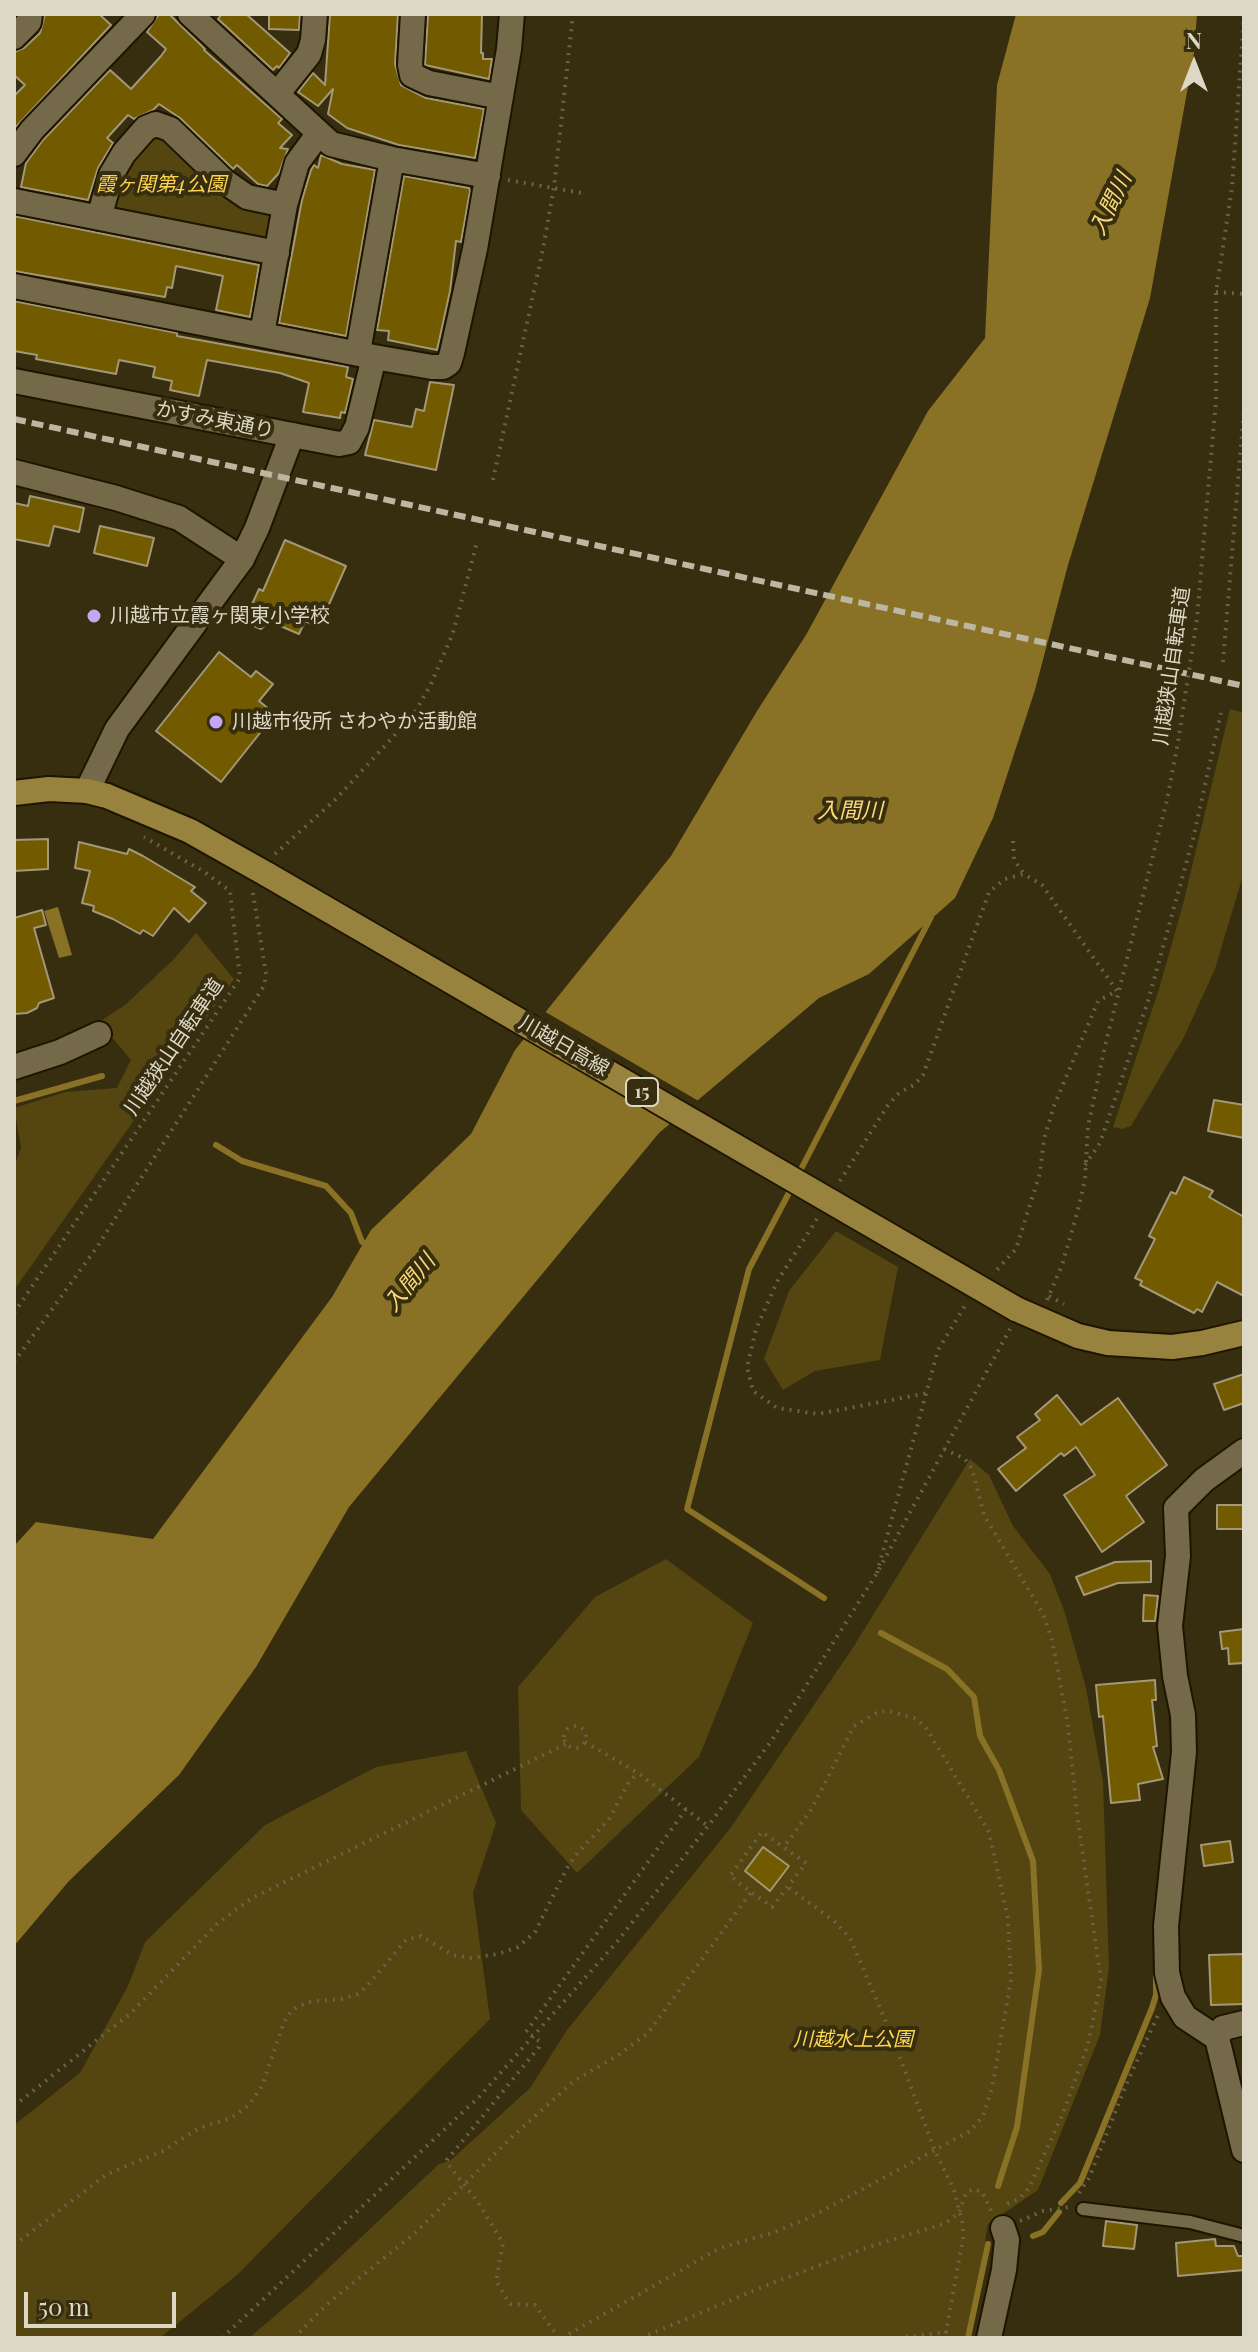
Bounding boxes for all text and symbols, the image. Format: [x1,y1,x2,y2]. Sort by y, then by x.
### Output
north arrow [1154,24,1234,104]
text: N [1186,25,1202,55]
water label: 入間川 [1085,169,1137,239]
park label: 霞ヶ関第4公園 [96,173,226,197]
street label: かすみ東通り [154,397,276,443]
street label: 川越狭山自転車道 [1149,585,1195,747]
place label: 川越市立霞ヶ関東小学校 [110,604,330,628]
marker: 川越市立霞ヶ関東小学校 [85,607,103,625]
place label: 川越市役所 さわやか活動館 [232,710,477,734]
marker: 川越市役所 さわやか活動館 [207,713,225,731]
water label: 入間川 [817,798,883,824]
street label: 川越狭山自転車道 [119,974,229,1120]
street label: 川越日高線 [515,1011,613,1081]
road number: 15 [626,1078,658,1106]
water label: 入間川 [379,1249,441,1317]
park label: 川越水上公園 [793,2028,913,2052]
scale bar [28,2276,180,2326]
text: 50 m [38,2290,90,2322]

